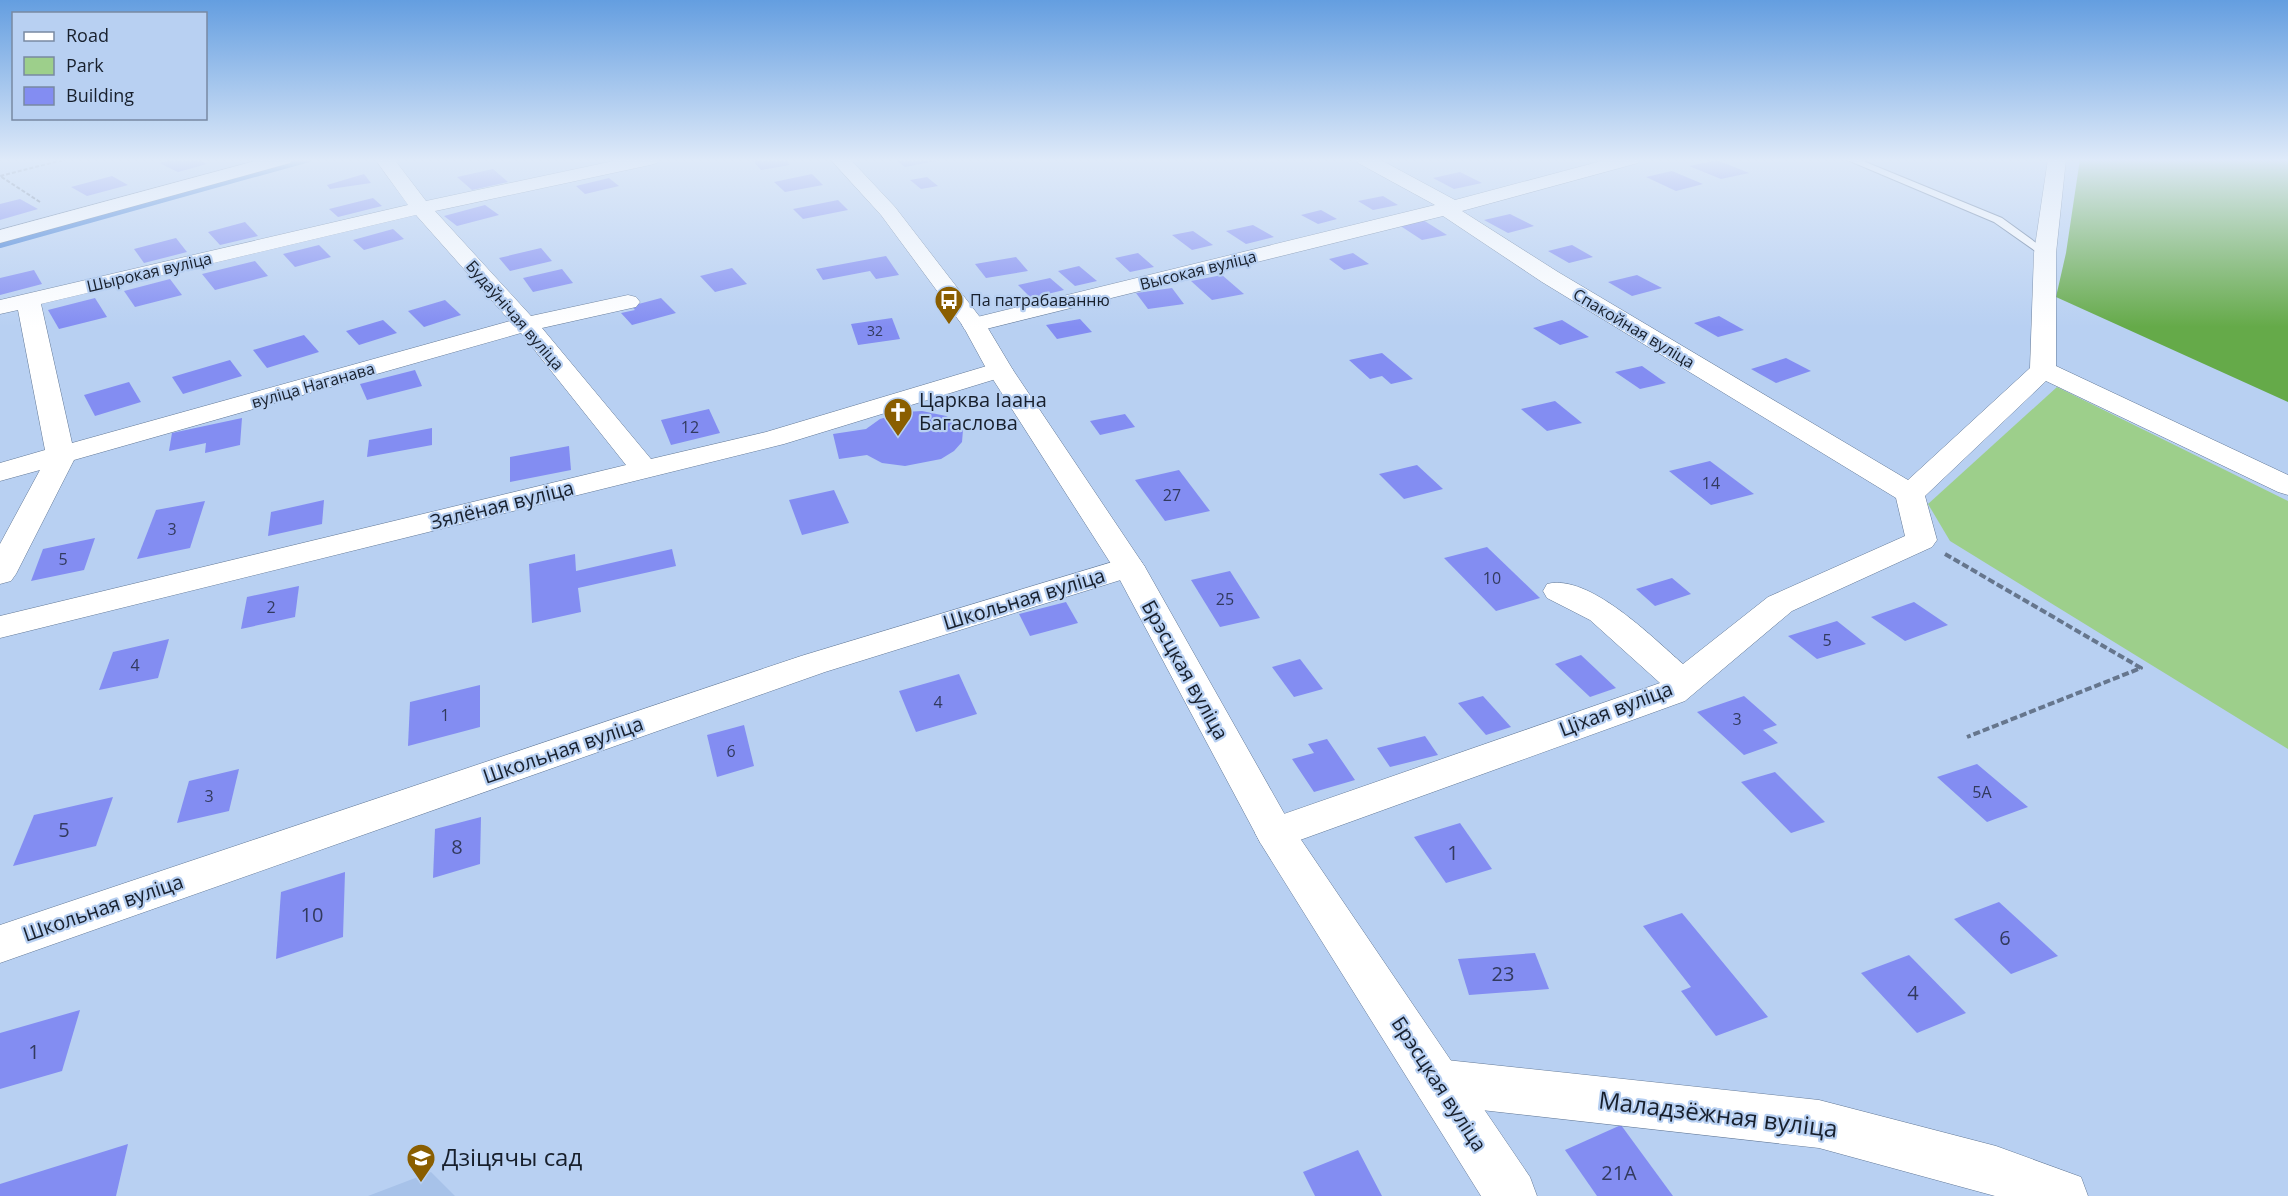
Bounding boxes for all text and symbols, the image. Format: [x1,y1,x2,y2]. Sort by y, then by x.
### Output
legend [12,12,207,120]
text: Road [66,23,109,47]
text: Park [66,53,104,77]
text: Building [66,83,134,107]
street label: Высокая вуліца [1137,245,1259,295]
street label: Шырокая вуліца [84,247,214,297]
street label: Будаўнічая вуліца [461,255,569,375]
street label: Спакойная вуліца [1569,283,1699,373]
bus stop icon: Па патрабаванню [933,284,965,326]
place label: Па патрабаванню [970,289,1110,311]
house number: 32 [867,321,883,340]
street label: вуліца Наганава [249,357,377,413]
place label: Царква Іаана Багаслова [919,386,1047,436]
church icon: Царква Іаана Багаслова [882,396,914,438]
house number: 12 [681,416,699,438]
house number: 14 [1702,472,1720,494]
street label: Зялёная вуліца [427,474,577,535]
house number: 27 [1163,484,1181,506]
house number: 3 [167,518,177,540]
house number: 5 [58,548,68,570]
street label: Школьная вуліца [940,561,1108,636]
house number: 10 [1483,567,1501,589]
house number: 25 [1216,588,1234,610]
street label: Брэсцкая вуліца [1136,595,1235,744]
house number: 2 [266,596,276,618]
house number: 5 [1822,629,1832,651]
house number: 4 [130,654,140,676]
street label: Ціхая вуліца [1555,675,1676,743]
house number: 4 [933,691,943,713]
house number: 1 [440,704,450,726]
house number: 3 [1732,708,1742,730]
street label: Школьная вуліца [479,709,647,790]
house number: 6 [726,740,736,762]
house number: 5А [1972,781,1993,803]
house number: 3 [204,785,214,807]
house number: 5 [58,816,70,843]
house number: 8 [451,833,463,860]
house number: 1 [1447,839,1459,866]
street label: Школьная вуліца [19,867,187,948]
house number: 10 [301,901,323,928]
house number: 6 [1999,924,2011,951]
house number: 23 [1492,960,1514,987]
house number: 4 [1907,979,1919,1006]
street label: Брэсцкая вуліца [1386,1011,1493,1156]
house number: 1 [28,1038,40,1065]
street label: Маладзёжная вуліца [1597,1082,1840,1145]
place label: Дзіцячы сад [442,1140,582,1173]
school or university icon: Дзіцячы сад [405,1142,437,1184]
house number: 21А [1601,1159,1637,1186]

